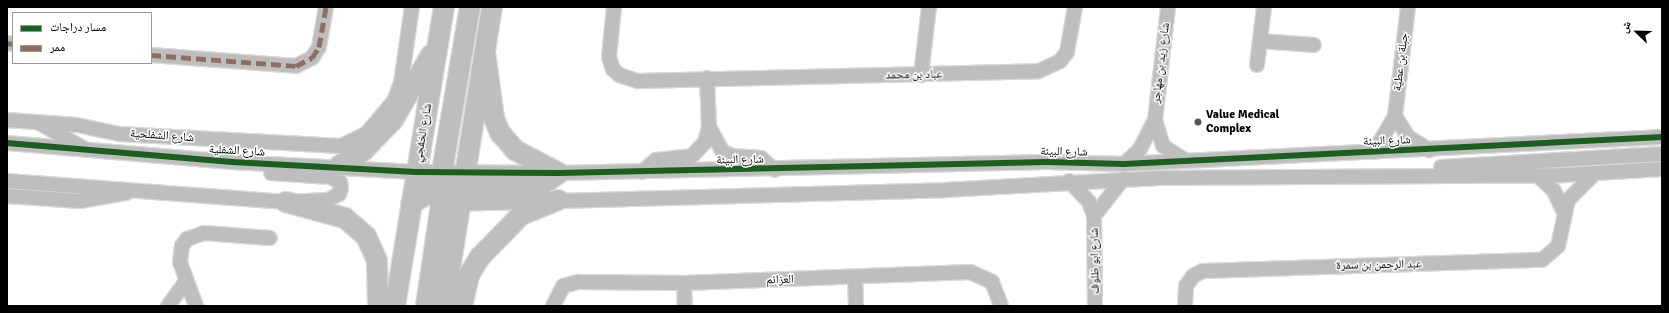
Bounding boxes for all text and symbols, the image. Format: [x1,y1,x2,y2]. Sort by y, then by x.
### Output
legend [12,12,152,64]
north arrow [1617,12,1657,52]
text: ش [1617,19,1634,35]
text: مسار دراجات [50,20,106,35]
street label: شارع زيد بن مهاجر [1149,22,1173,104]
street label: جبلة بن عطية [1390,32,1412,92]
text: ممر [50,40,65,55]
street label: عباد بن محمد [885,67,943,83]
street label: شارع الخفجي [411,102,435,164]
place label: Value Medical Complex [1206,108,1279,136]
marker: Value Medical Complex [1193,117,1203,127]
street label: شارع الشفلحية [130,127,194,145]
street label: شارع البيئة [1363,133,1411,149]
street label: شارع الشفلية [209,142,265,160]
street label: شارع البيئة [1040,144,1088,160]
street label: شارع البيئة [716,152,764,168]
street label: شارع ابو ظلوف [1087,228,1103,294]
street label: عبد الرحمن بن سمرة [1336,257,1422,273]
street label: العزائم [766,272,794,288]

